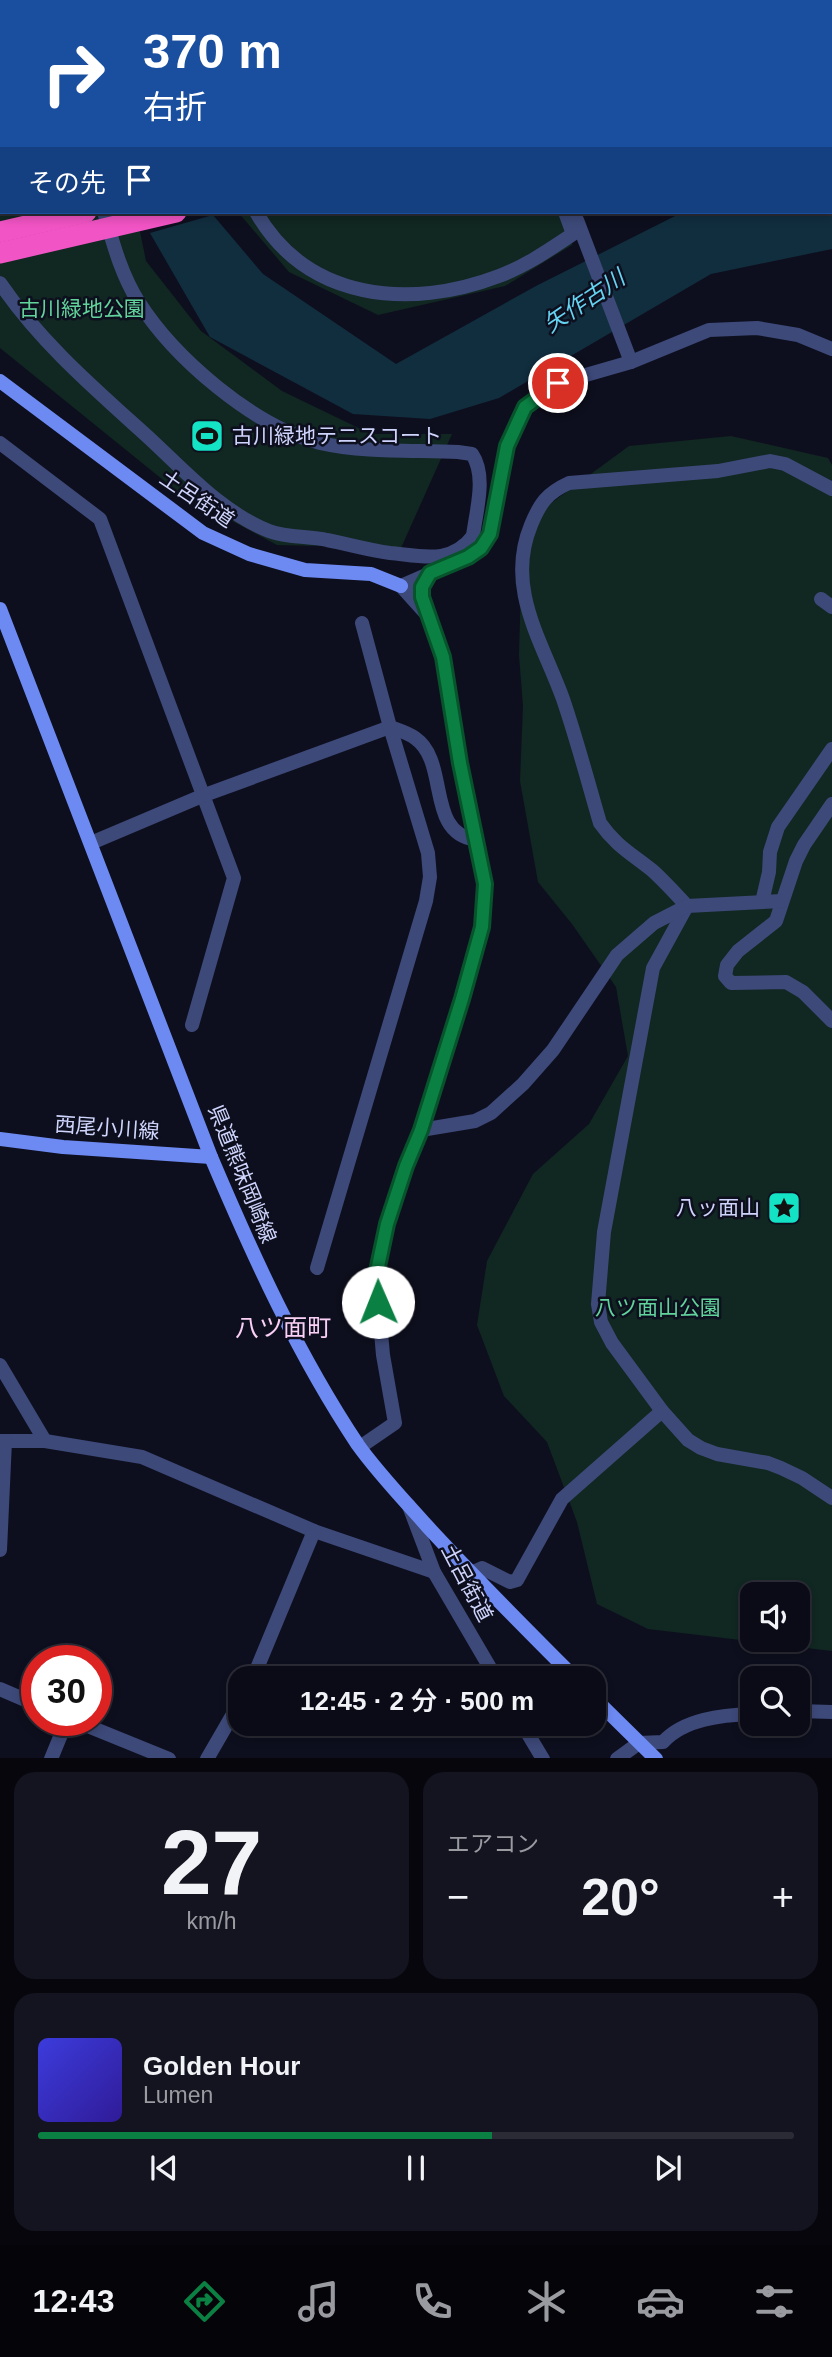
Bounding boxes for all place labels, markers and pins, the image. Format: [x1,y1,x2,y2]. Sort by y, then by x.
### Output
pin [528,353,588,413]
sports icon: 古川緑地テニスコート [188,417,226,455]
place label: 古川緑地テニスコート [232,424,442,447]
place icon: 八ッ面山 [765,1189,803,1227]
place label: 八ッ面山 [676,1196,760,1219]

